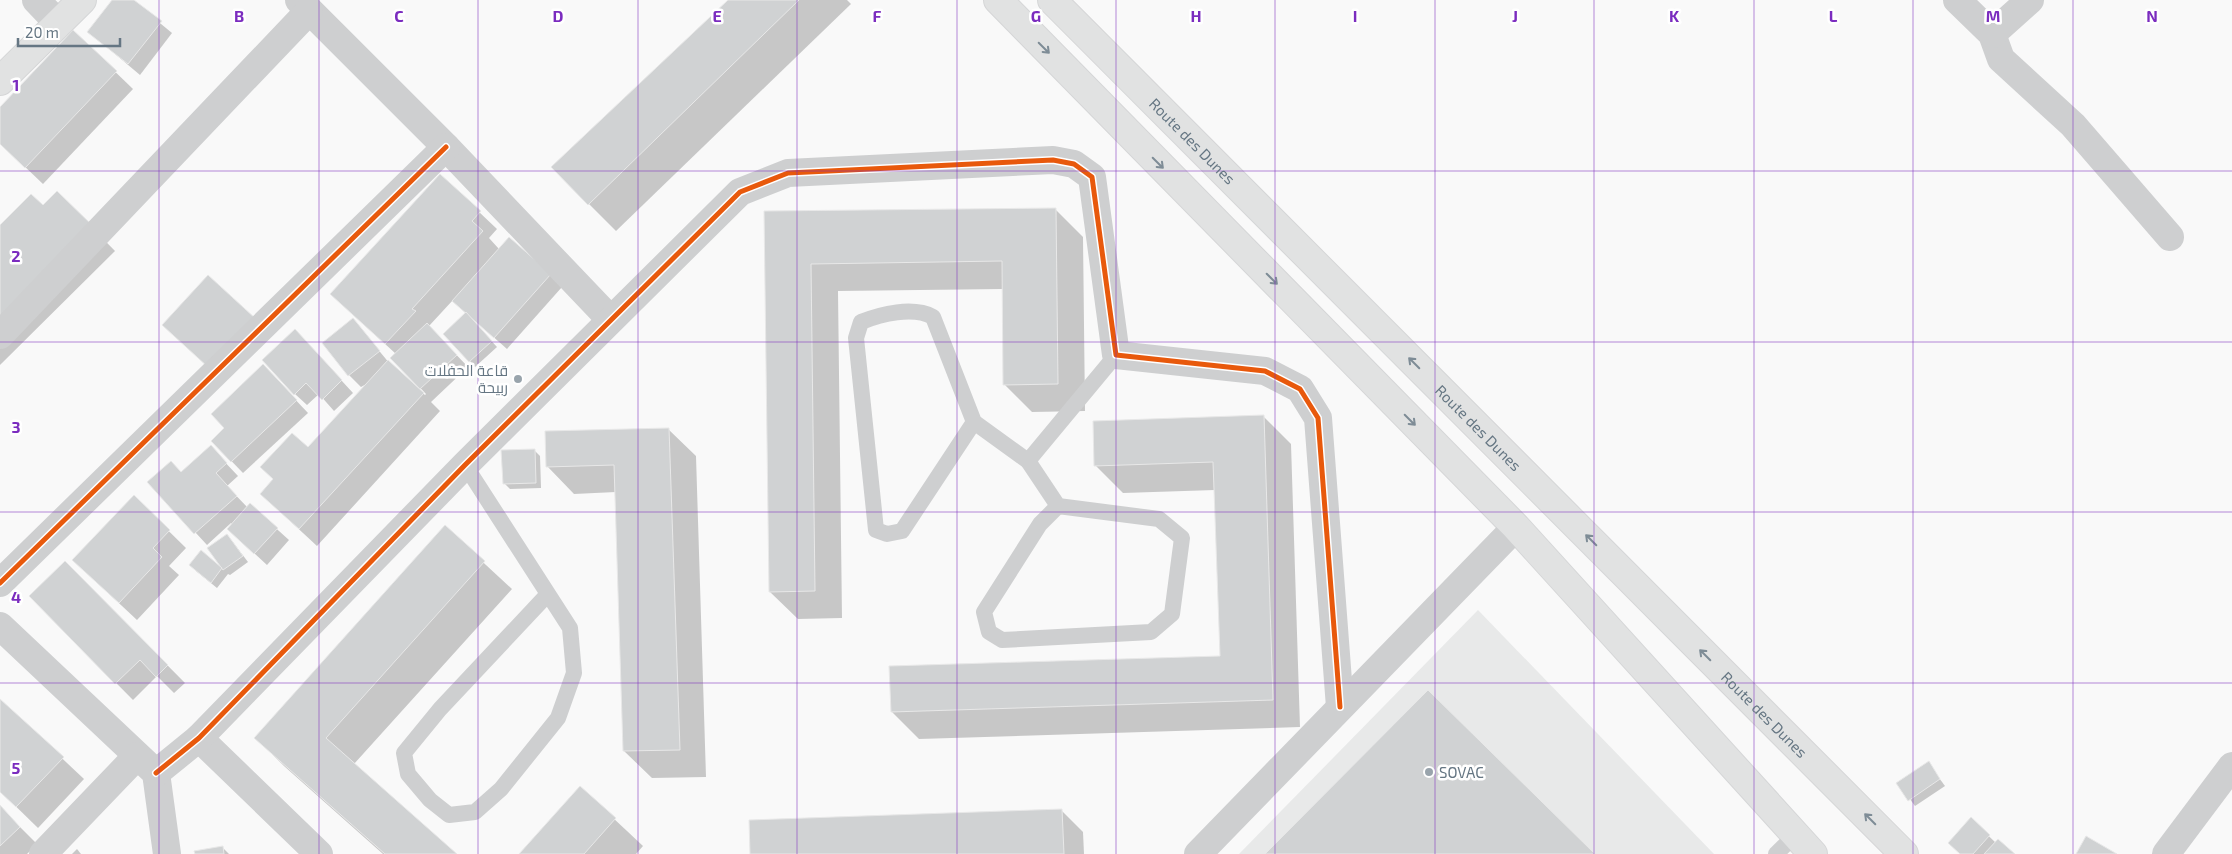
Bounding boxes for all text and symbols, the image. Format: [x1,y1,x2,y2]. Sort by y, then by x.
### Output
text: B [234,6,244,25]
text: C [394,6,404,25]
text: D [553,6,564,25]
text: E [712,6,722,25]
text: F [873,6,882,25]
text: G [1031,6,1041,25]
text: H [1190,6,1202,25]
text: I [1353,6,1357,25]
text: J [1512,6,1518,25]
text: K [1669,6,1680,25]
text: L [1829,6,1838,25]
text: M [1986,6,2000,25]
text: N [2146,6,2158,25]
scale bar [18,15,120,47]
text: 20 m [25,23,59,41]
one-way arrow [1038,41,1050,54]
text: 1 [13,75,19,94]
street label: Route des Dunes [1146,94,1239,188]
one-way arrow [1152,157,1164,170]
text: 2 [11,246,21,265]
one-way arrow [1266,273,1278,285]
one-way arrow [1408,357,1420,369]
place label: قاعة الحفلات ربيحة [425,361,508,397]
marker: قاعة الحفلات ربيحة [512,373,524,385]
street label: Route des Dunes [1432,381,1525,474]
one-way arrow [1404,414,1417,426]
text: 3 [11,417,21,436]
one-way arrow [1584,534,1597,546]
text: 4 [11,587,21,606]
one-way arrow [1699,649,1712,661]
street label: Route des Dunes [1718,668,1811,761]
text: 5 [12,758,21,777]
place label: SOVAC [1439,763,1484,781]
marker: SOVAC [1423,766,1435,778]
one-way arrow [1864,814,1876,826]

